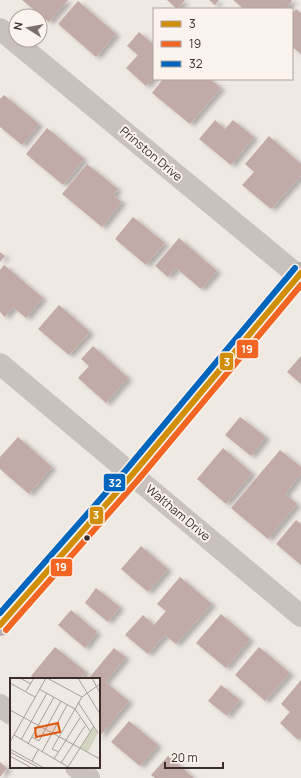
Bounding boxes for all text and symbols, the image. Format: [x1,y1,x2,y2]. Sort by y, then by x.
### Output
north arrow [8,8,48,48]
legend [153,8,293,80]
text: 3 [189,15,196,32]
text: N [10,21,26,31]
text: 19 [189,35,201,52]
text: 32 [189,55,203,72]
street label: Prinston Drive [116,122,186,185]
line badge: 19 [236,339,259,359]
text: 19 [241,341,253,356]
line badge: 3 [219,352,234,371]
text: 3 [224,354,230,369]
line badge: 32 [103,473,126,492]
text: 32 [109,475,121,490]
street label: Waltham Drive [142,481,214,545]
line badge: 3 [89,506,104,525]
text: 3 [93,507,99,522]
unlabelled marker [82,533,92,543]
line badge: 19 [50,558,73,577]
text: 19 [55,559,67,574]
inset map [10,678,100,768]
scale bar [165,744,223,770]
text: 20 m [171,749,198,766]

